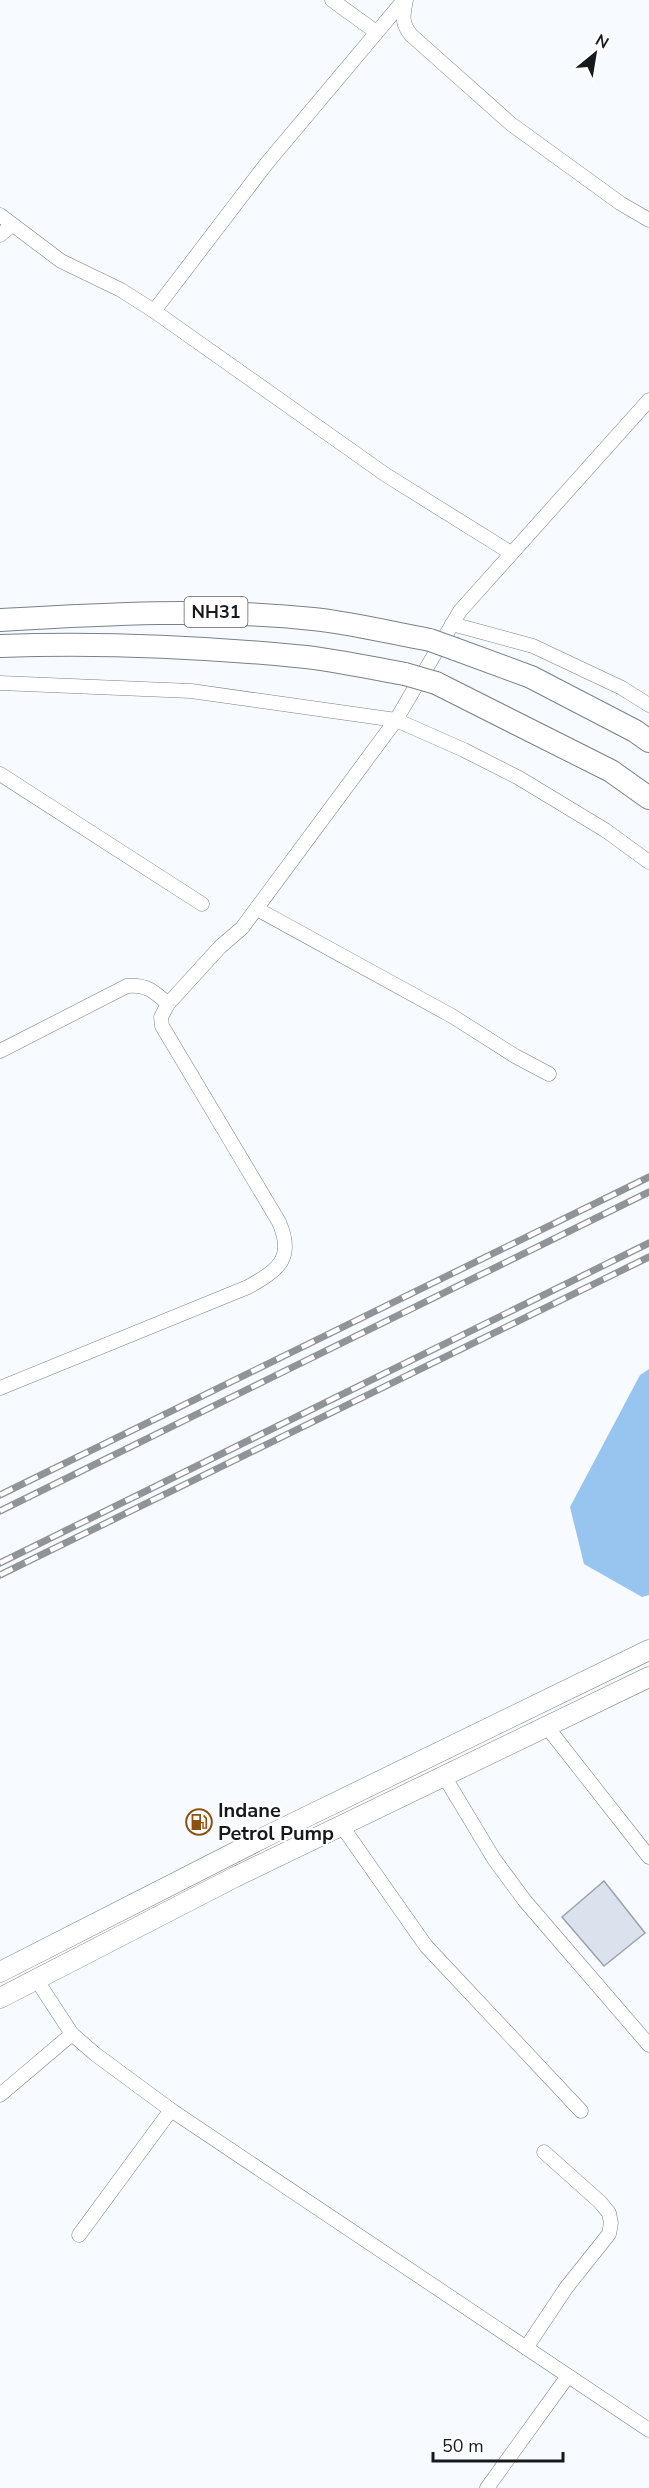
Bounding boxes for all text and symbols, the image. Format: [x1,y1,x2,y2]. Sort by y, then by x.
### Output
north arrow [565,24,625,84]
text: N [591,29,613,54]
road number: NH31 [184,597,248,627]
place label: Indane Petrol Pump [218,1797,334,1847]
fuel station icon: Indane Petrol Pump [184,1807,214,1837]
scale bar [433,2425,564,2463]
text: 50 m [442,2434,484,2458]

